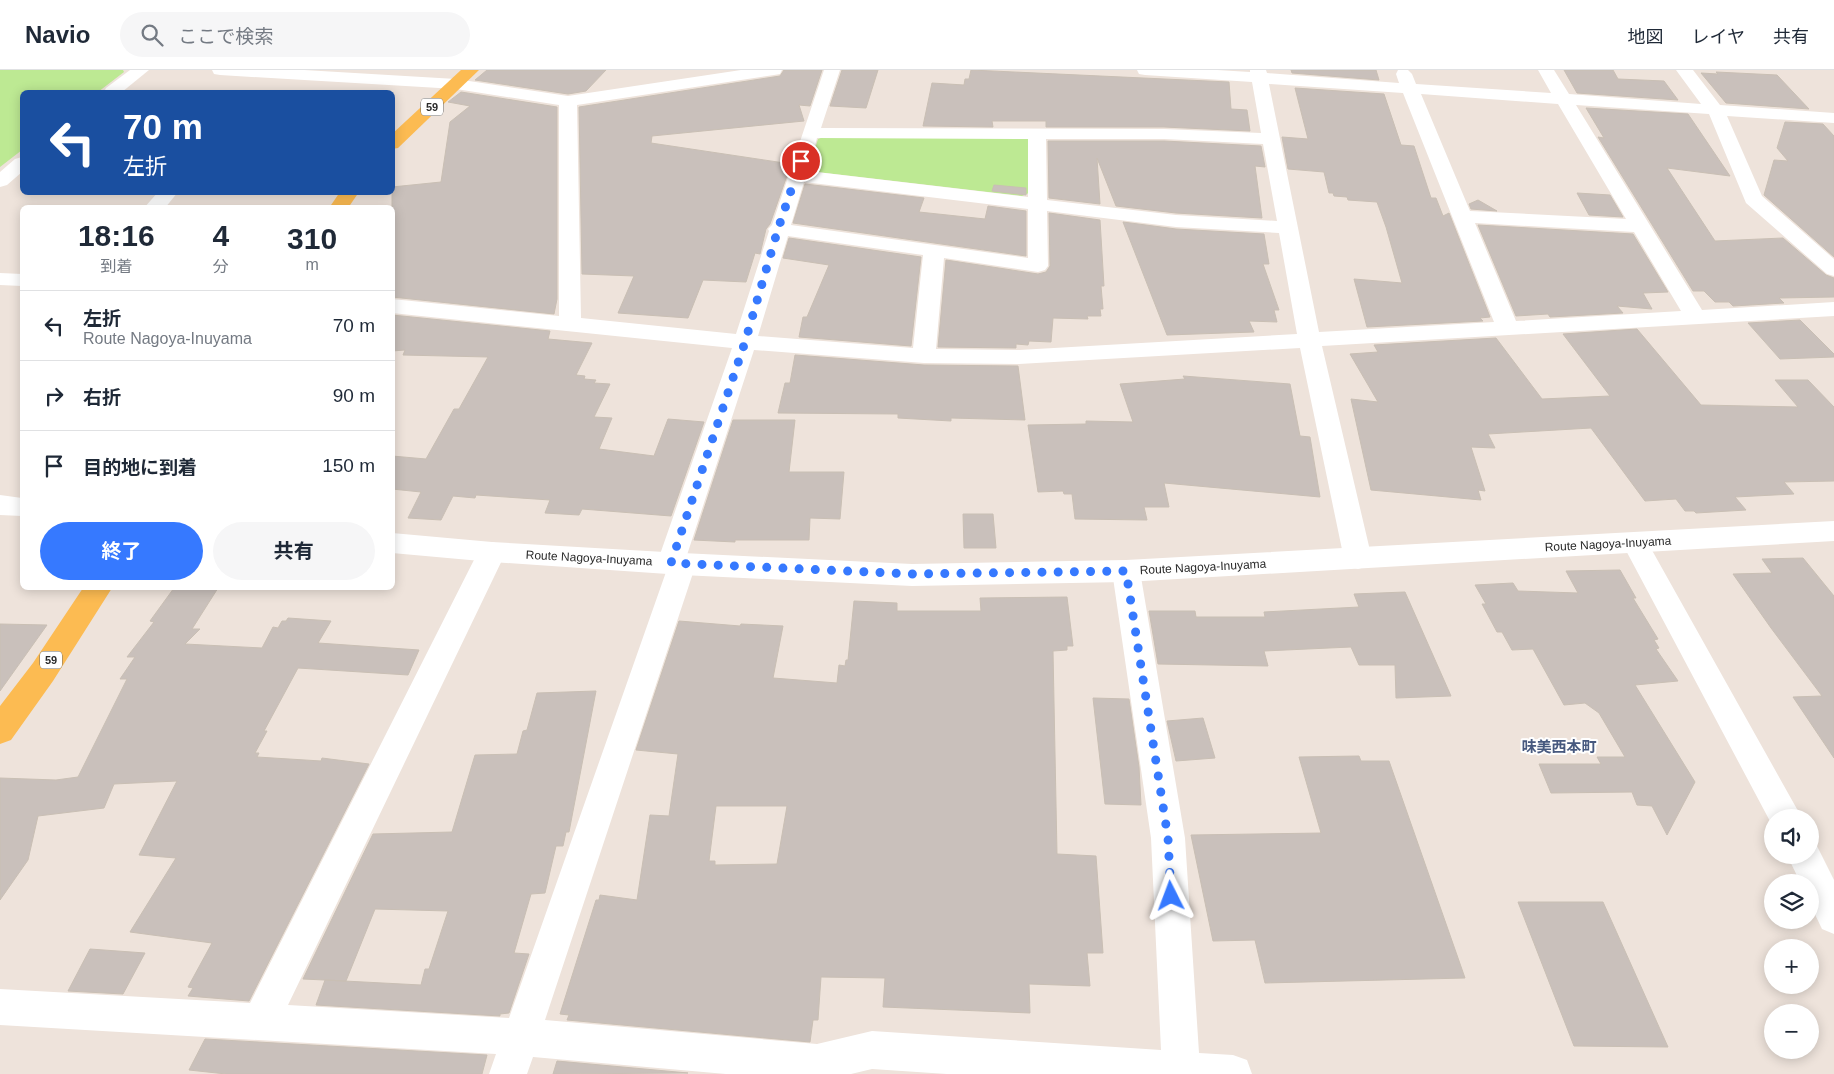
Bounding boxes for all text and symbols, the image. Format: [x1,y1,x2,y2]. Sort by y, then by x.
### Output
search box [120,12,470,57]
text: Navio [25,21,90,48]
icon: search [138,21,166,49]
text: ここで検索 [178,26,273,47]
text: 地図 [1628,27,1664,47]
text: レイヤ [1692,27,1745,47]
text: 共有 [1773,27,1809,47]
road number: 59 [421,98,443,116]
text: 70 m [123,107,203,146]
icon: left [40,110,105,175]
pin [780,140,822,182]
icon: arrive [787,147,815,175]
text: 左折 [123,154,167,179]
text: 18:16 [78,219,155,252]
text: 4 [212,219,229,252]
text: 310 [287,222,337,255]
text: m [305,256,319,273]
text: 到着 [100,258,132,275]
text: 分 [213,258,229,275]
text: 左折 [83,308,121,329]
icon: left [40,312,68,340]
text: 70 m [333,315,375,336]
text: Route Nagoya-Inuyama [83,330,252,347]
icon: right [40,382,68,410]
text: 90 m [333,385,375,406]
text: 右折 [83,387,121,408]
icon: arrive [40,452,68,480]
text: 150 m [322,455,375,476]
text: 目的地に到着 [83,457,197,478]
button: 終了 [40,522,203,580]
button: 共有 [213,522,375,580]
street label: Route Nagoya-Inuyama [1544,534,1672,554]
street label: Route Nagoya-Inuyama [525,548,653,568]
street label: Route Nagoya-Inuyama [1139,557,1267,577]
road number: 59 [40,652,62,668]
district label: 味美西本町 [1521,738,1597,755]
map controls [1764,809,1819,1059]
button: sound [1764,809,1819,864]
position arrow [1144,869,1196,921]
button: layers [1764,874,1819,929]
button: + [1764,939,1819,994]
button: − [1764,1004,1819,1059]

